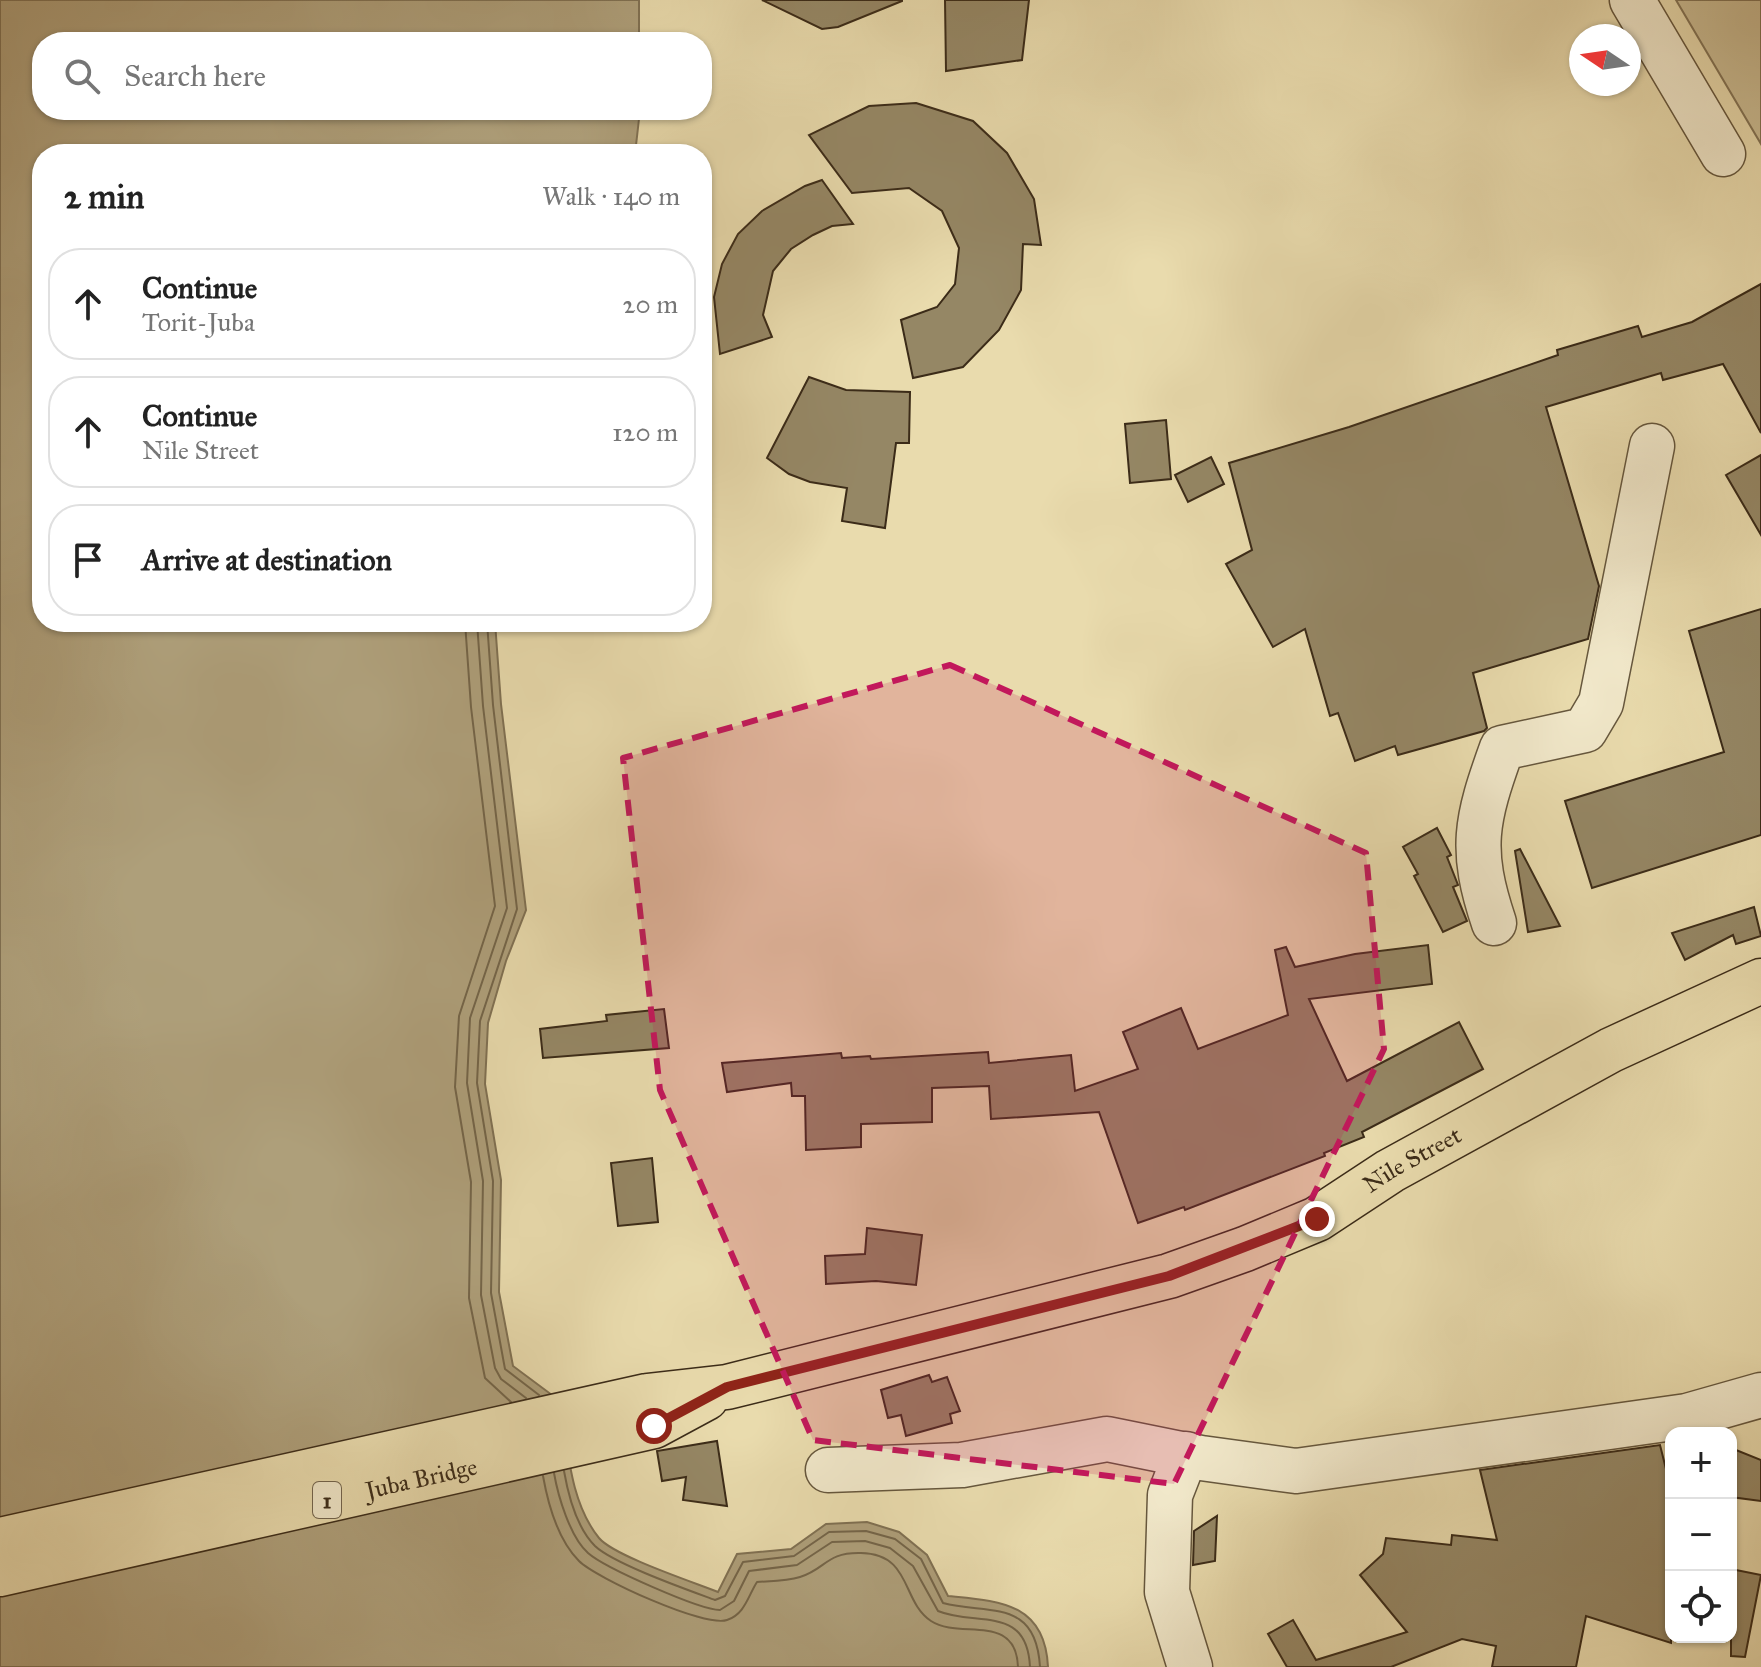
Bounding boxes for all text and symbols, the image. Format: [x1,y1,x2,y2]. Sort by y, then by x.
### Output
north arrow [1569,24,1641,96]
search box [32,32,712,120]
icon: search [60,54,104,98]
text: Search here [124,58,266,94]
text: 2 min [64,176,144,217]
text: Walk · 140 m [542,180,680,212]
text: Continue [142,270,257,306]
icon: ahead [66,282,110,326]
text: 20 m [623,288,678,320]
text: Torit-Juba [142,306,255,338]
text: Continue [142,398,257,434]
icon: ahead [66,410,110,454]
text: 120 m [612,416,678,448]
text: Nile Street [142,434,259,466]
icon: arrive [66,538,110,582]
text: Arrive at destination [142,542,392,578]
street label: Nile Street [1357,1120,1467,1200]
route end [1299,1201,1335,1237]
route start [636,1408,672,1444]
map controls [1665,1427,1737,1643]
button: + [1665,1427,1737,1499]
street label: Juba Bridge [360,1451,480,1506]
road number: 1 [313,1482,341,1518]
button: − [1665,1499,1737,1571]
button: locate [1665,1571,1737,1643]

